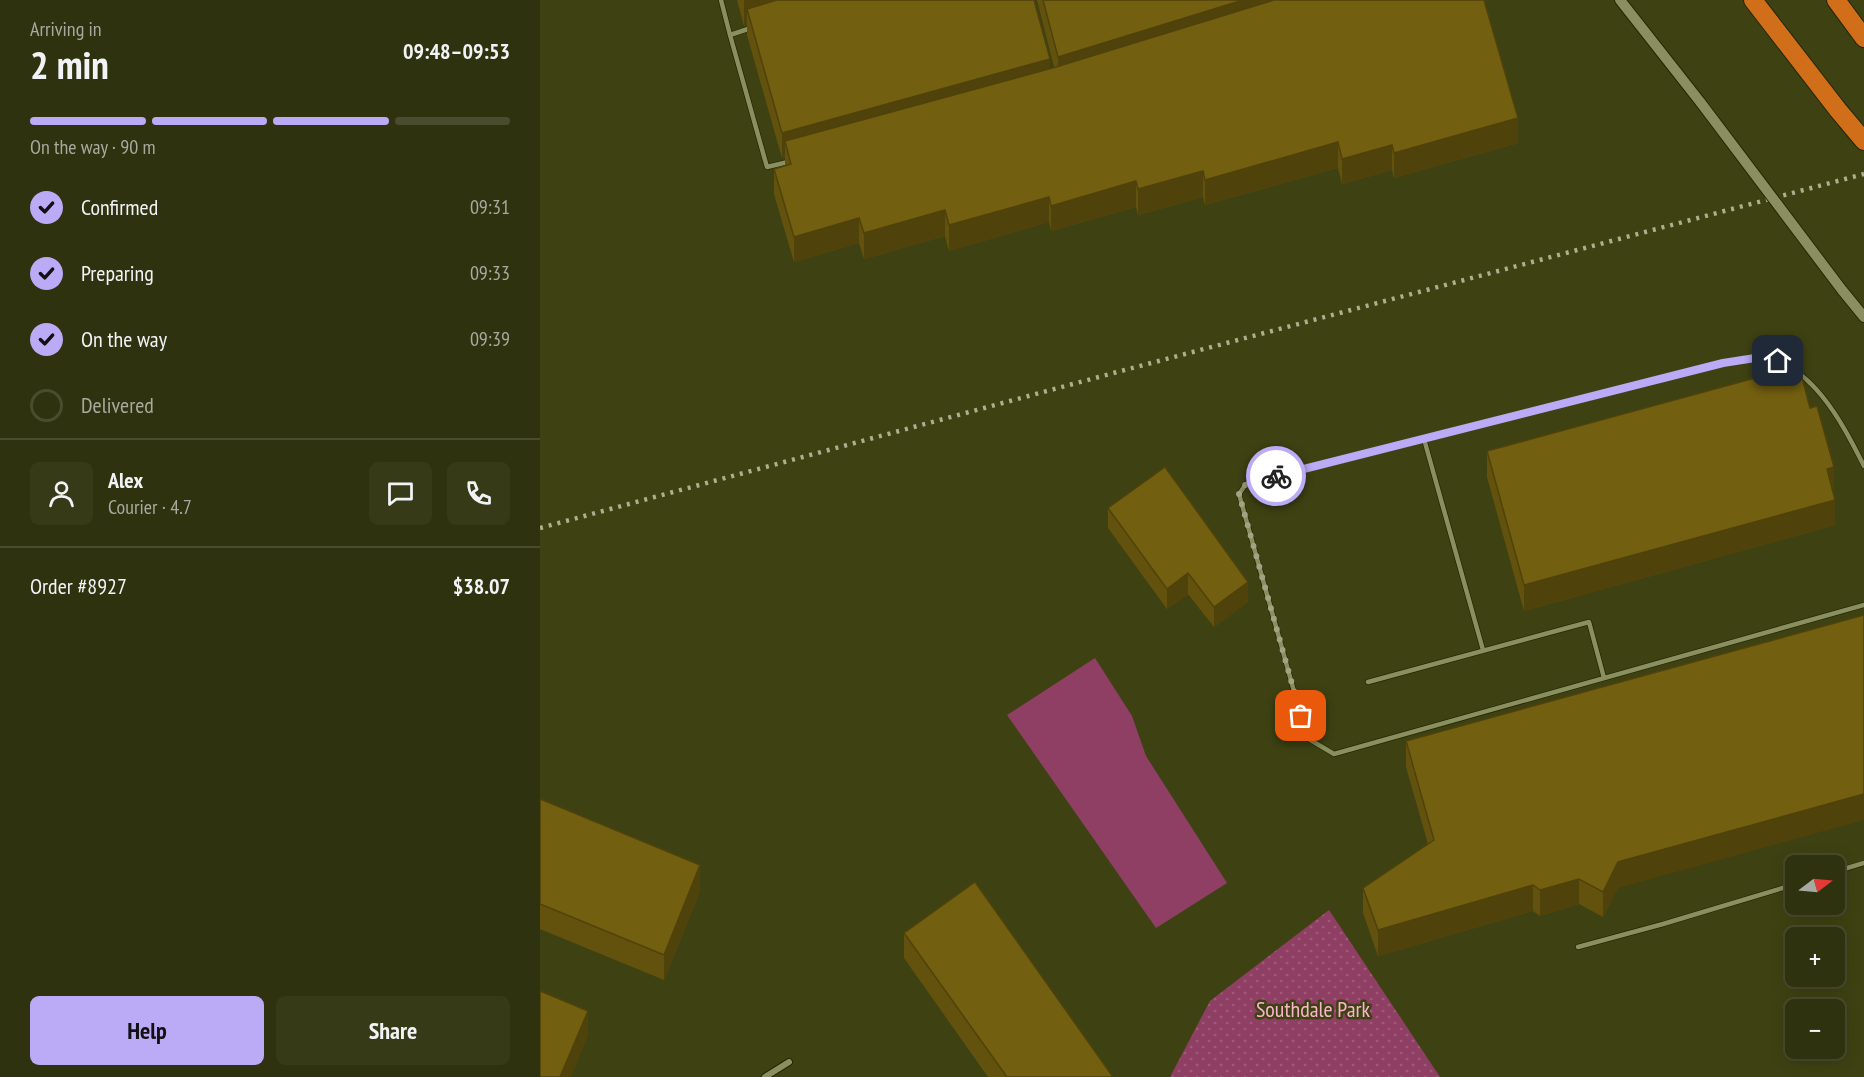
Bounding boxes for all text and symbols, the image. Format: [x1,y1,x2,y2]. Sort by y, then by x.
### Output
text: Arriving in [30,16,102,42]
text: 09:48–09:53 [403,37,510,65]
text: 2 min [30,39,109,90]
text: On the way · 90 m [30,134,156,160]
icon: check [30,191,63,224]
text: Confirmed [81,193,158,221]
text: 09:31 [470,194,510,220]
icon: check [30,257,63,290]
text: Preparing [81,259,154,287]
text: 09:33 [470,260,510,286]
icon: check [30,323,63,356]
text: On the way [81,325,167,353]
text: 09:39 [470,326,510,352]
pin [1752,335,1803,386]
icon: home [1761,344,1794,377]
text: Delivered [81,391,154,419]
courier [1246,446,1306,506]
icon: bike [1260,460,1293,493]
button: person [30,462,93,525]
button: chat [369,462,432,525]
button: phone [447,462,510,525]
text: Alex [108,466,143,494]
text: Courier · 4.7 [108,494,192,520]
text: Order #8927 [30,572,127,600]
text: $38.07 [453,572,510,600]
pin [1275,690,1326,741]
icon: bag [1284,699,1317,732]
north arrow [1785,855,1845,915]
map controls [1785,855,1845,1059]
button: + [1785,927,1845,987]
park label: Southdale Park [1256,995,1371,1023]
button: Help [30,996,264,1065]
button: Share [276,996,510,1065]
button: − [1785,999,1845,1059]

